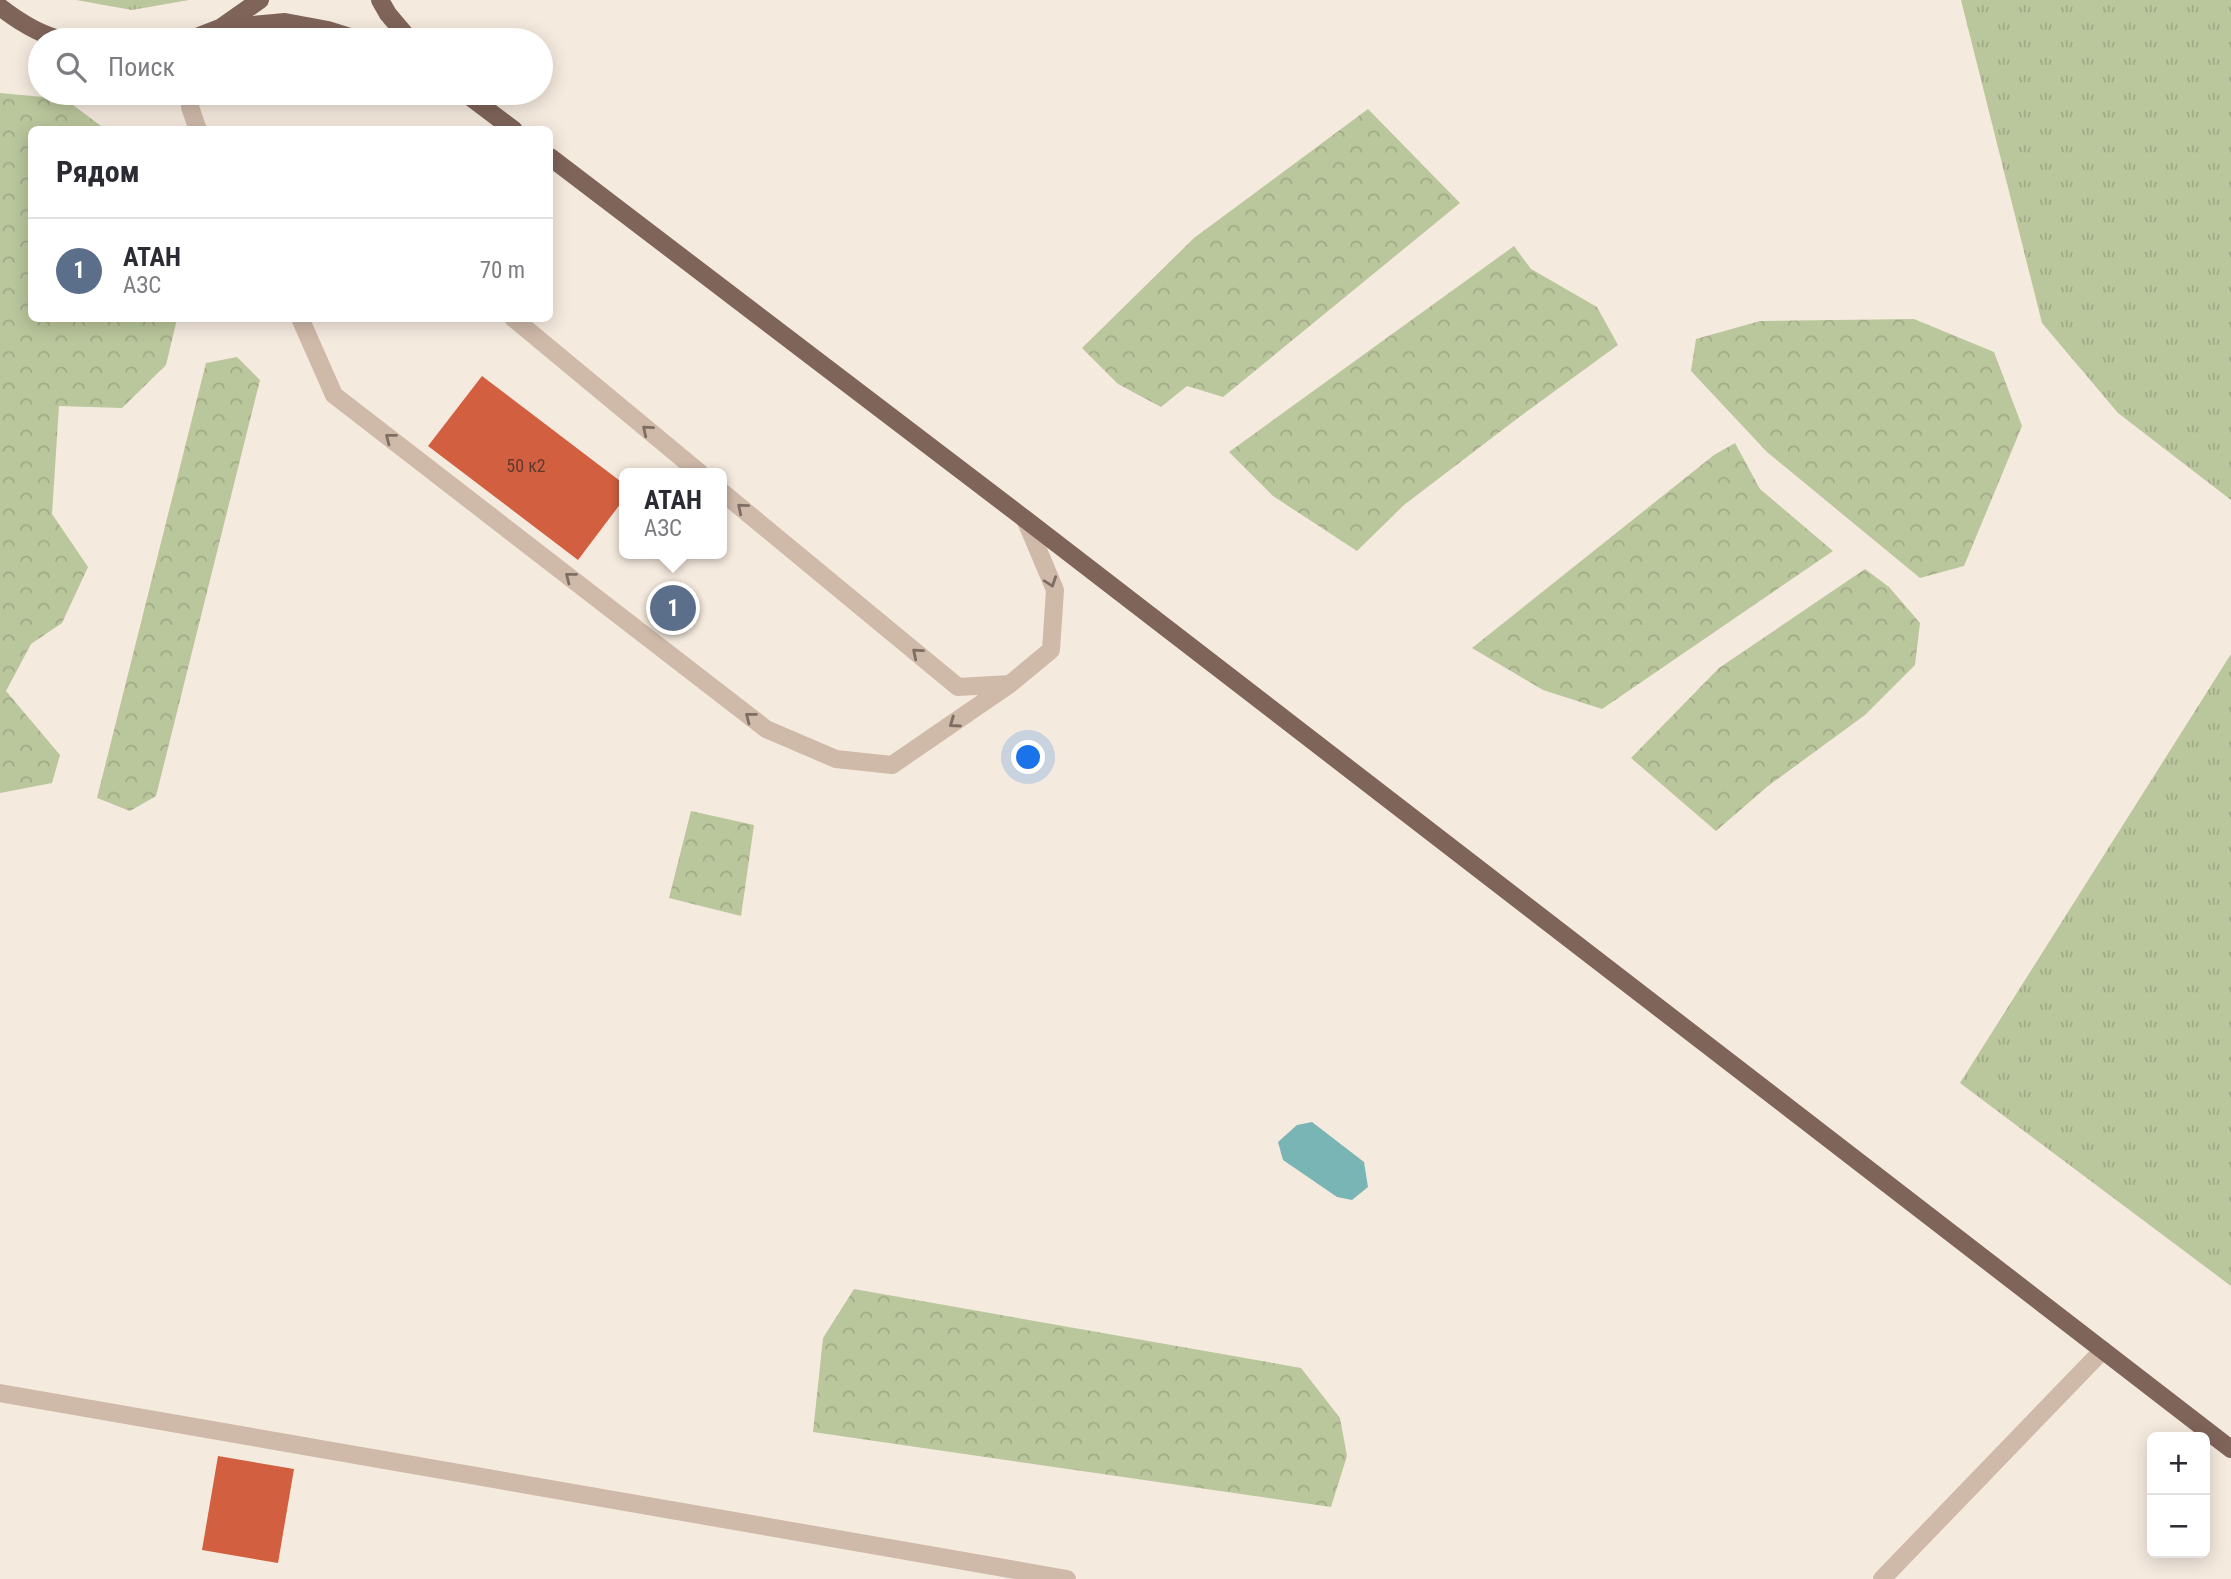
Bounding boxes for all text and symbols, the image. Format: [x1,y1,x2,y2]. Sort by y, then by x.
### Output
search box [28,28,553,105]
icon: search [52,48,90,86]
text: Поиск [108,52,175,82]
text: Рядом [56,154,140,189]
text: АТАН [123,242,181,272]
text: 1 [73,257,85,284]
text: 70 m [480,257,525,284]
text: АЗС [123,272,161,299]
one-way arrow [643,426,656,438]
one-way arrow [386,434,398,447]
house number: 50 к2 [506,455,546,476]
popup [619,468,727,559]
text: АТАН [644,485,702,515]
one-way arrow [737,504,750,516]
text: АЗС [644,515,682,542]
one-way arrow [565,573,578,586]
one-way arrow [1043,576,1057,588]
pin: 1 [650,582,696,634]
one-way arrow [912,649,925,661]
one-way arrow [745,712,758,725]
one-way arrow [949,714,962,727]
your location [1011,740,1045,774]
map controls [2147,1432,2210,1558]
button: + [2147,1432,2210,1495]
button: − [2147,1495,2210,1558]

